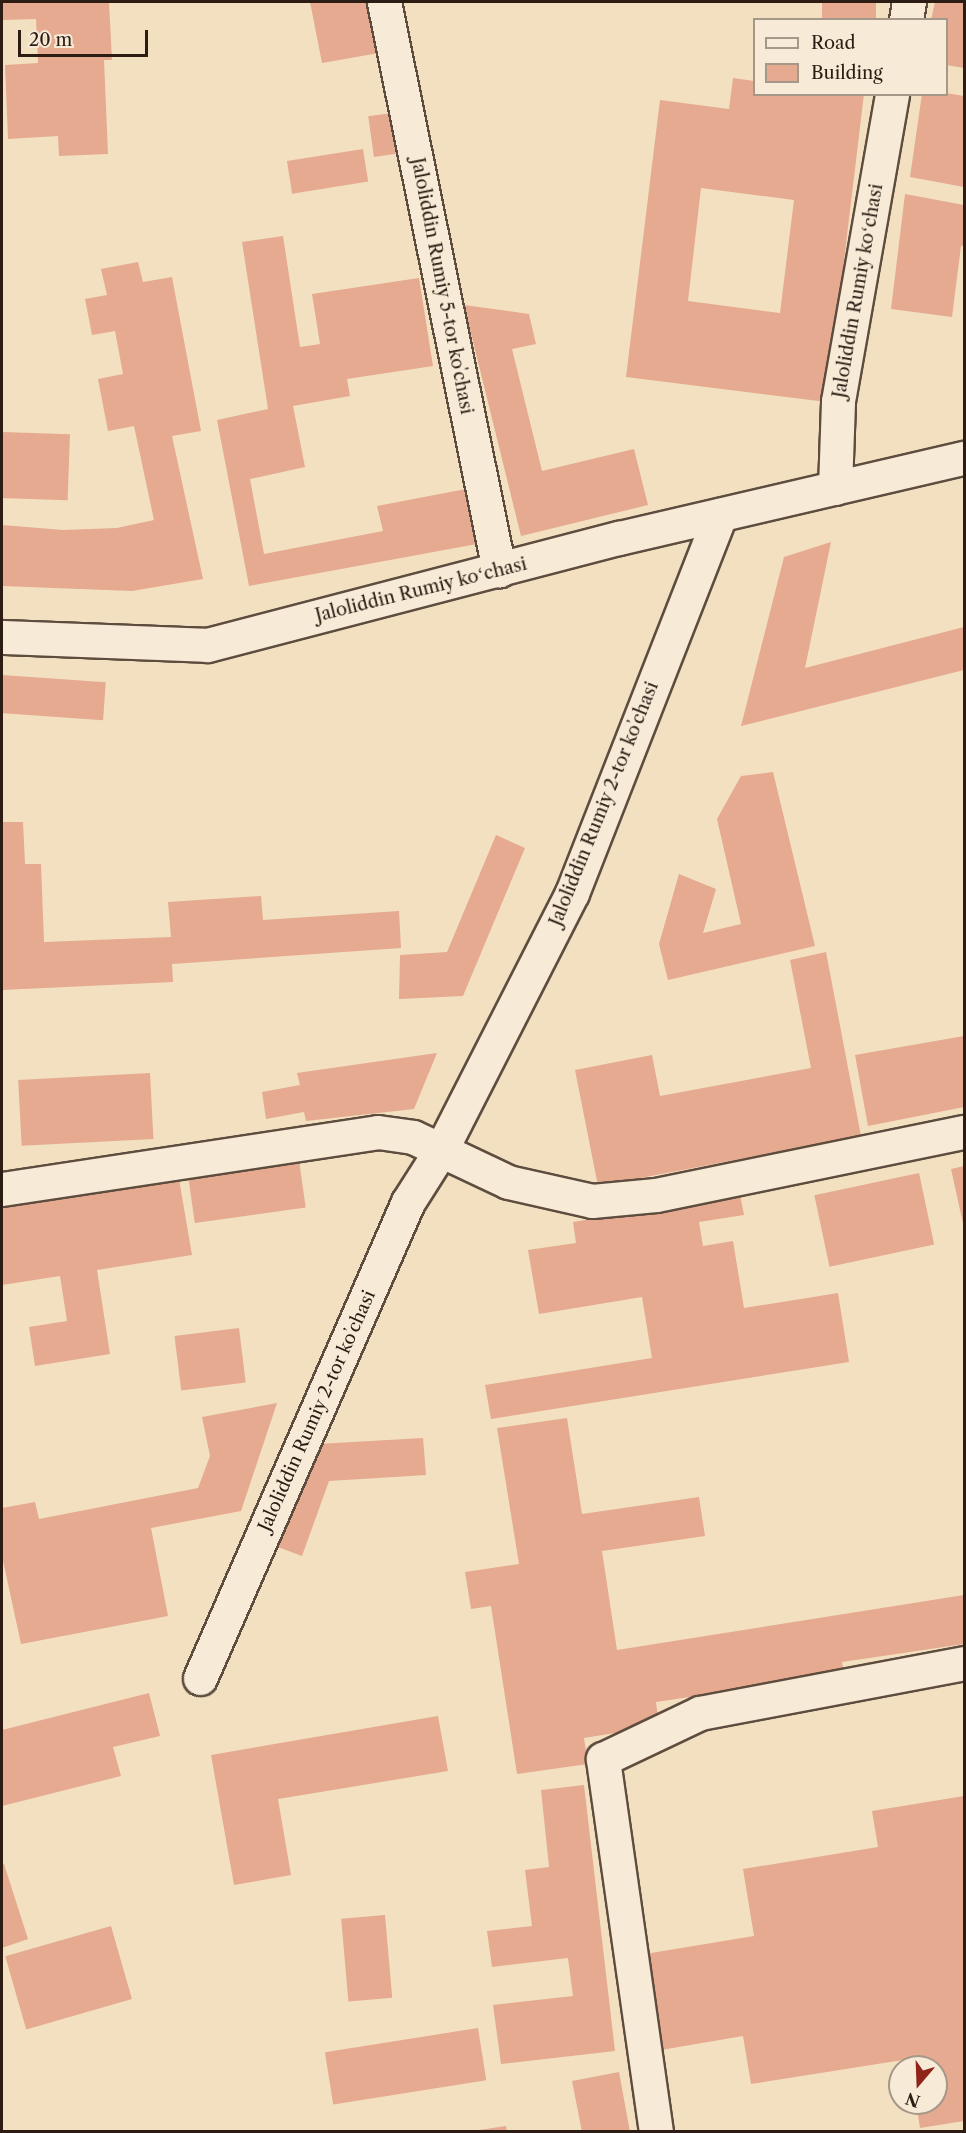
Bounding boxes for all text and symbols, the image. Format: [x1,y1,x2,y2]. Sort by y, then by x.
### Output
scale bar [21,18,152,56]
legend [753,18,948,96]
text: 20 m [29,29,72,51]
text: Road [811,32,856,54]
text: Building [811,62,883,84]
street label: Jaloliddin Rumiy 5-tor koʼchasi [406,155,478,417]
street label: Jaloliddin Rumiy koʻchasi [828,182,888,400]
street label: Jaloliddin Rumiy koʻchasi [313,553,529,627]
street label: Jaloliddin Rumiy 2-tor koʼchasi [545,678,663,930]
street label: Jaloliddin Rumiy 2-tor koʼchasi [254,1287,380,1535]
north arrow [888,2055,948,2115]
text: N [903,2088,923,2112]

